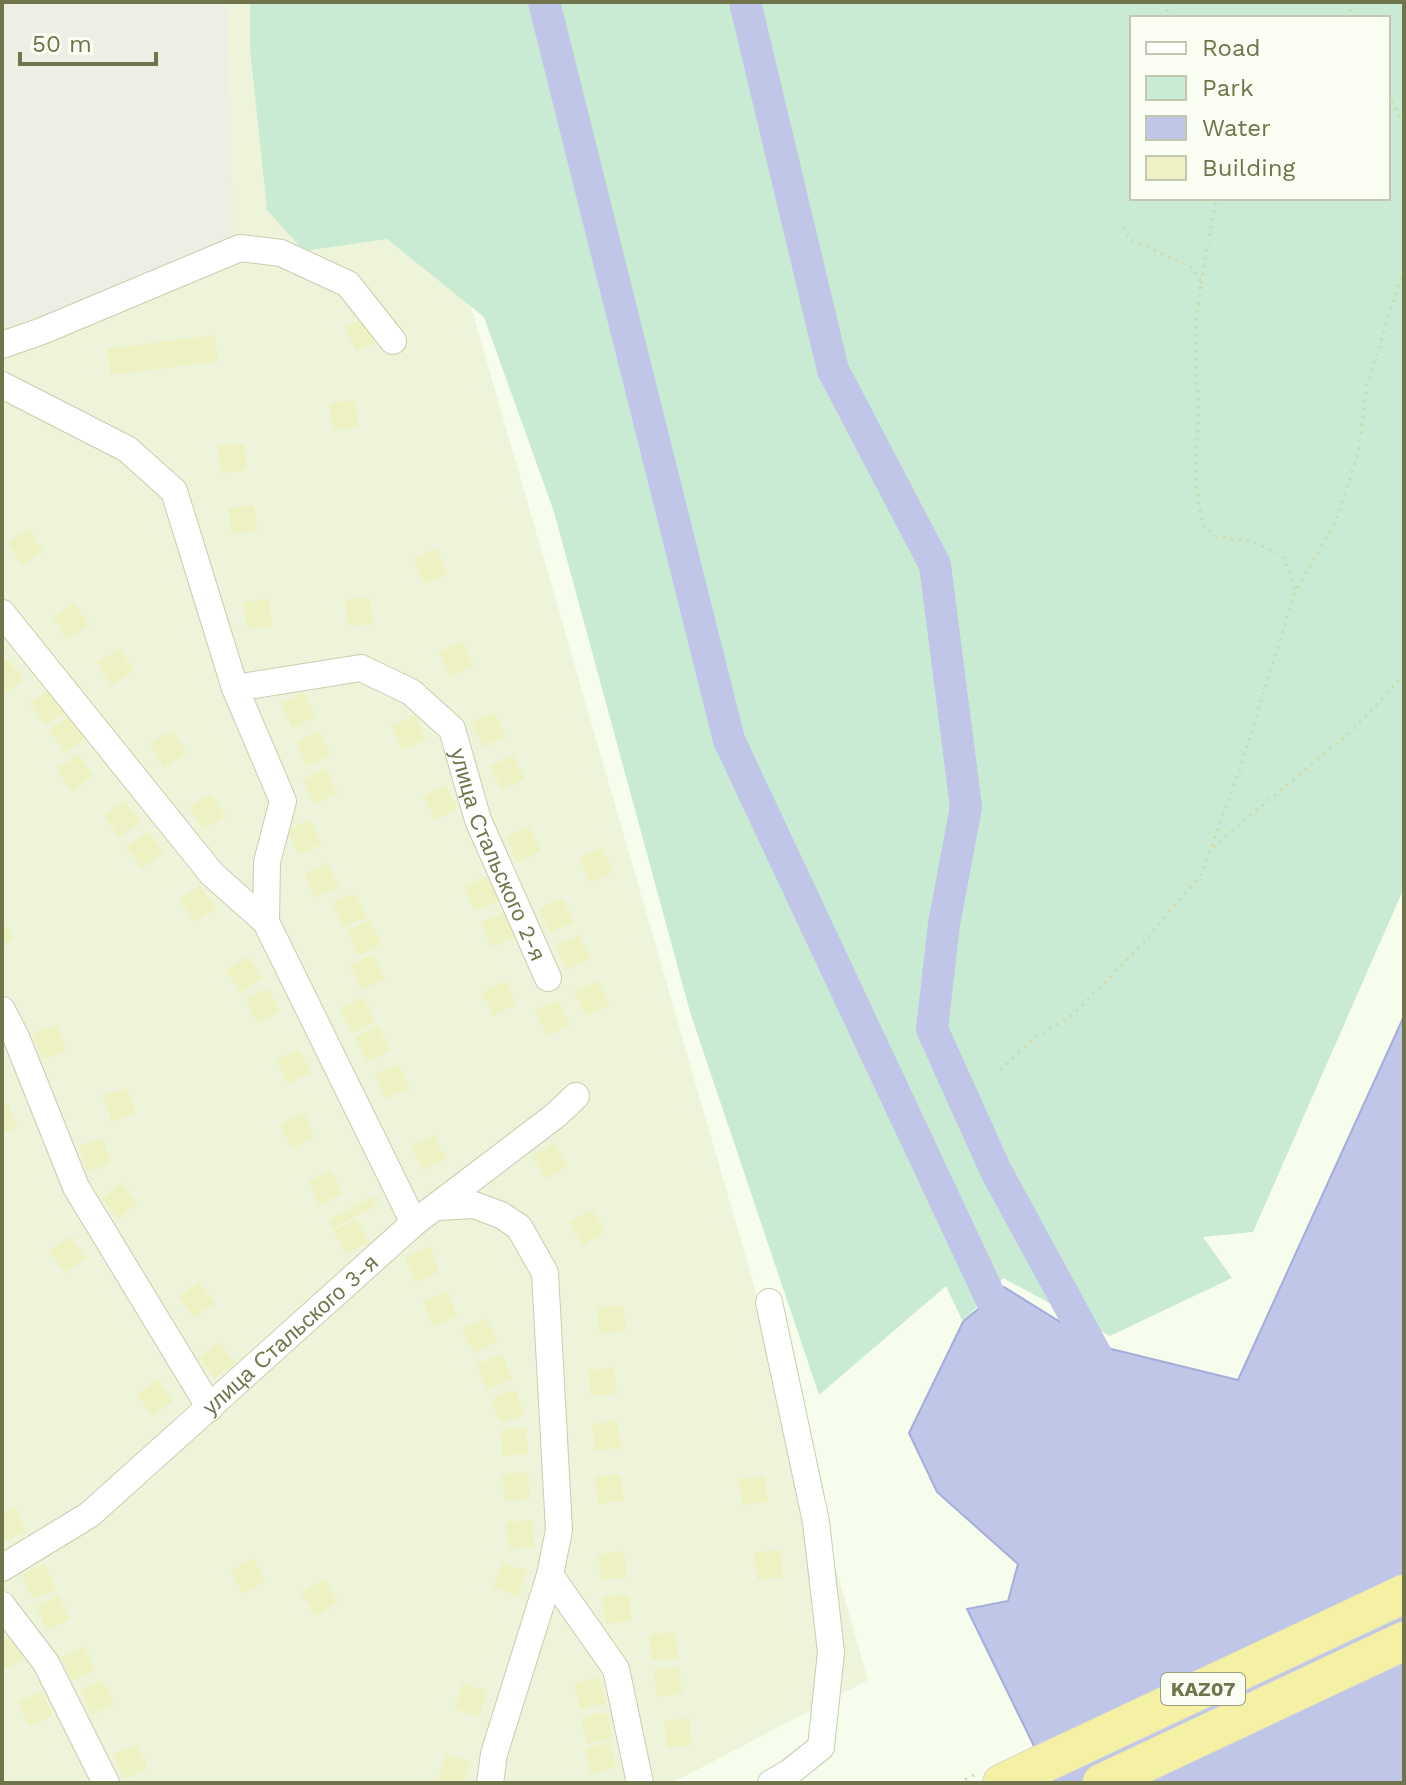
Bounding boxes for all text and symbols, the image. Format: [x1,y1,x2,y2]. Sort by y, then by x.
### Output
scale bar [20,16,156,66]
legend [1130,16,1390,200]
text: 50 m [32,30,92,58]
text: Road [1202,34,1261,62]
text: Park [1202,74,1254,102]
text: Water [1202,114,1271,142]
text: Building [1202,154,1295,182]
street label: улица Стальского 2-я [446,745,551,964]
street label: улица Стальского 3-я [197,1249,383,1420]
road number: KAZ07 [1161,1673,1245,1705]

